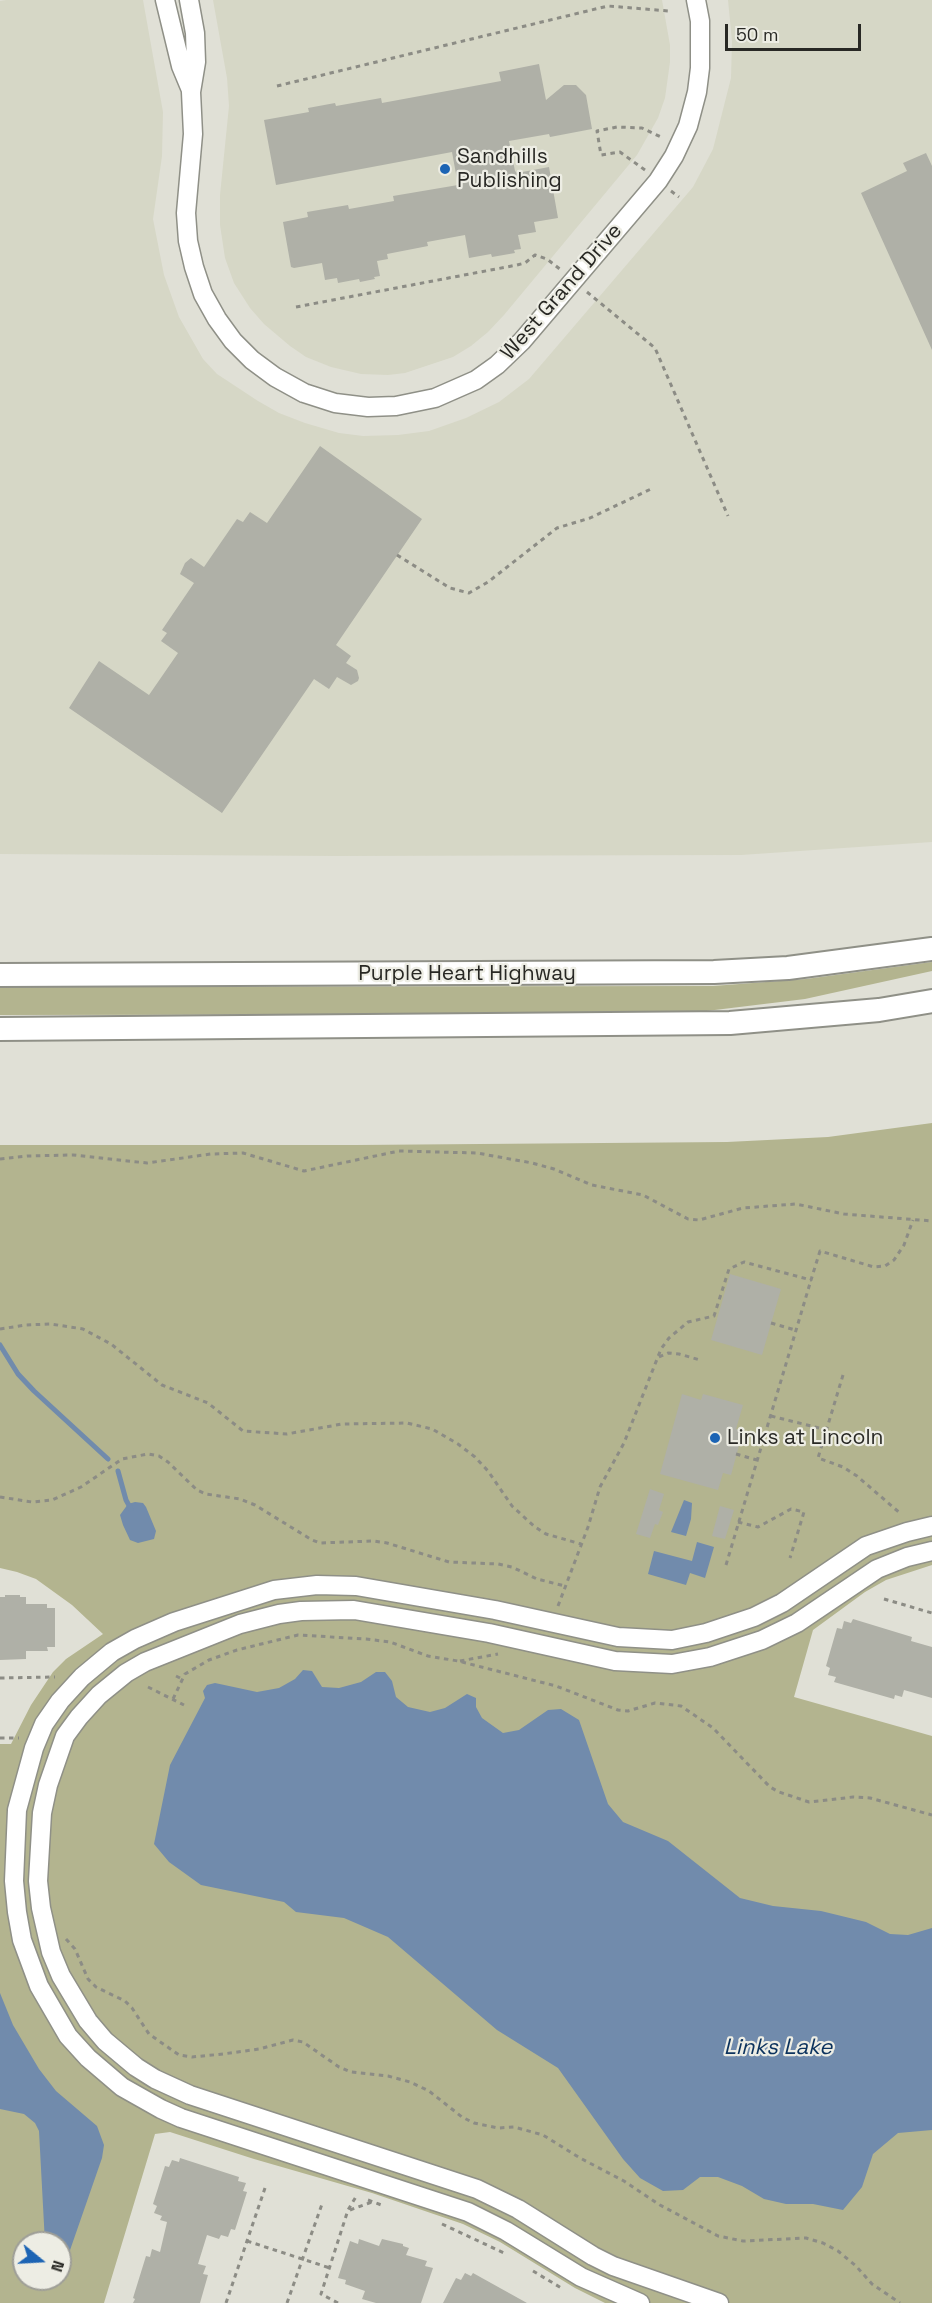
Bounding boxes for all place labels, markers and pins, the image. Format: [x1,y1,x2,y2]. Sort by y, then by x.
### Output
place label: Sandhills Publishing [457,144,562,194]
marker: Sandhills Publishing [438,162,452,176]
place label: Links at Lincoln [727,1425,883,1451]
marker: Links at Lincoln [708,1431,722,1445]

